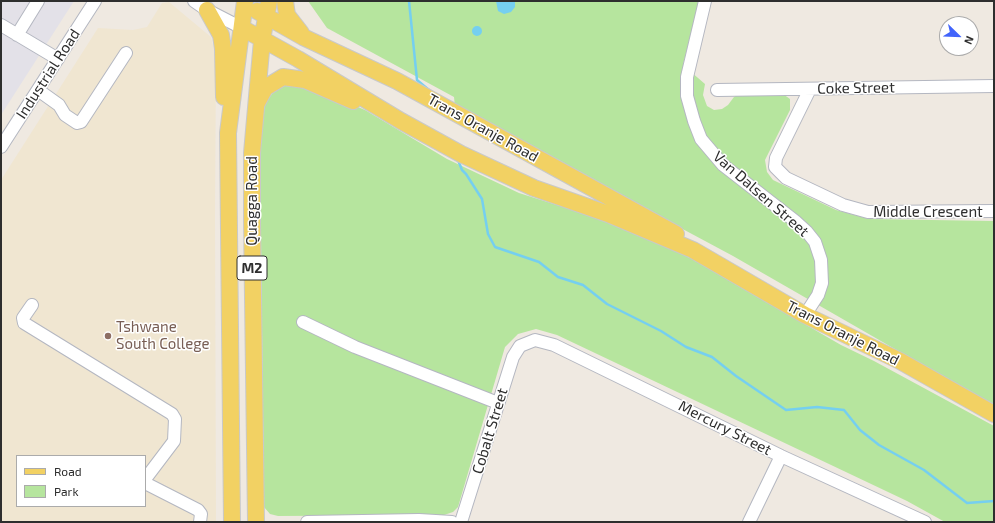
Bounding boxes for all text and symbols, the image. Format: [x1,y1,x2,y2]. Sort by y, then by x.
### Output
north arrow [939,16,979,56]
street label: Industrial Road [12,26,84,122]
text: N [962,34,977,47]
street label: Coke Street [817,78,895,98]
street label: Trans Oranje Road [424,90,542,166]
street label: Van Dalsen Street [709,147,813,241]
street label: Quagga Road [243,156,261,246]
street label: Middle Crescent [873,203,983,221]
road number: M2 [237,256,267,280]
street label: Trans Oranje Road [784,297,902,369]
place label: Tshwane South College [116,318,210,353]
marker: Tshwane South College [103,331,113,341]
street label: Cobalt Street [468,386,512,476]
street label: Mercury Street [676,397,774,459]
legend [16,455,146,507]
text: Road [54,464,82,478]
text: Park [54,484,79,498]

